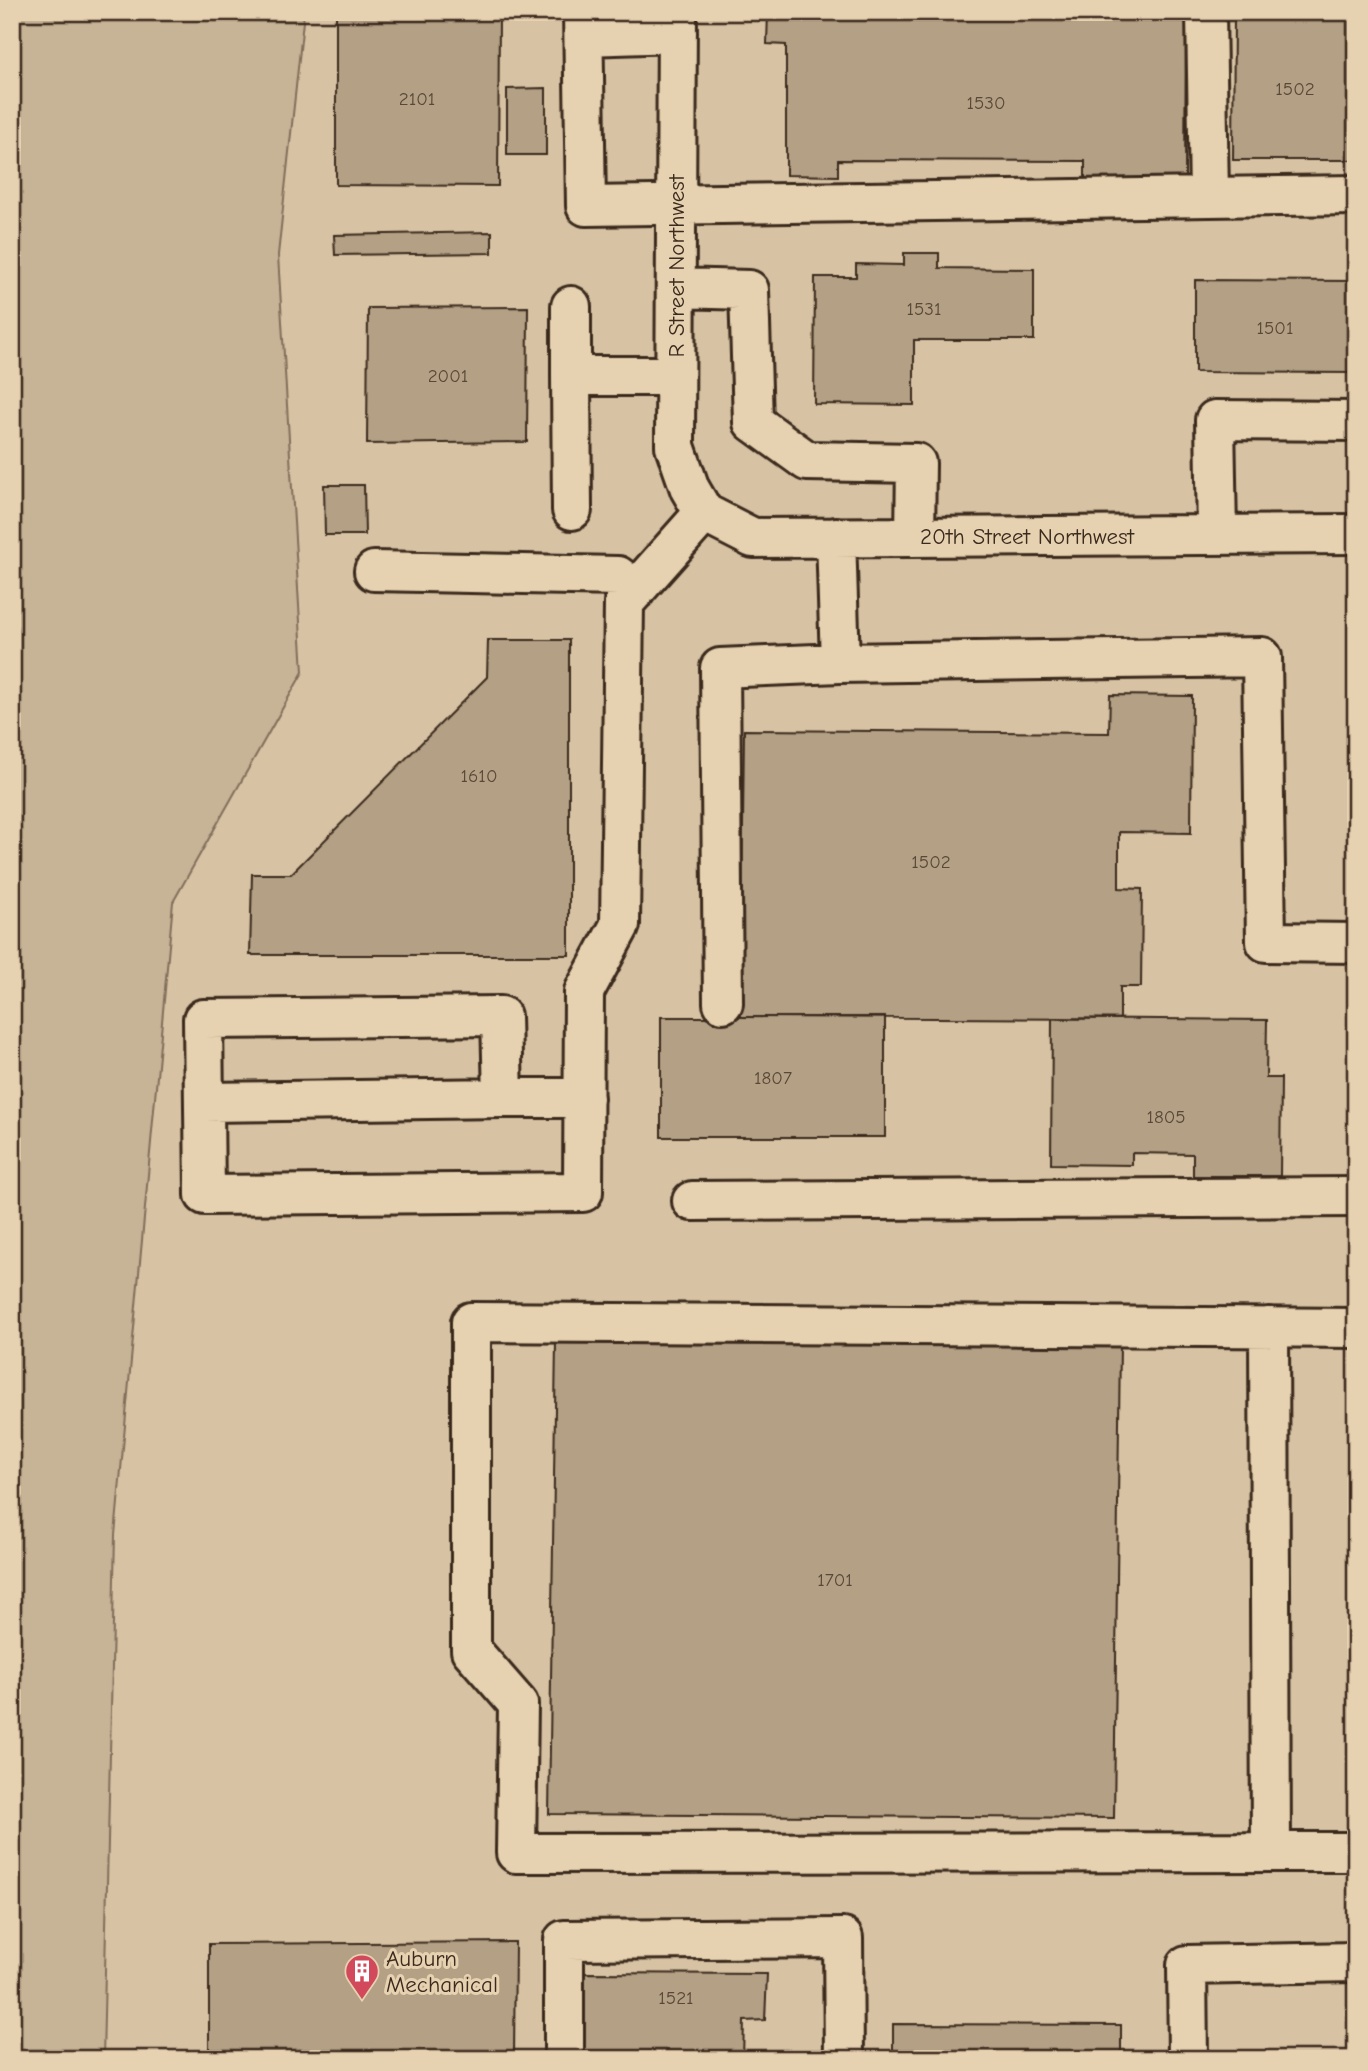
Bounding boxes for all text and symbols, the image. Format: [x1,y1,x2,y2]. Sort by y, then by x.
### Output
house number: 1502 [1275,78,1315,100]
house number: 2101 [399,88,435,110]
house number: 1530 [966,92,1006,114]
street label: R Street Northwest [663,173,690,358]
house number: 1531 [907,298,941,320]
house number: 1501 [1257,317,1293,339]
house number: 2001 [428,365,468,387]
street label: 20th Street Northwest [920,523,1136,550]
house number: 1610 [461,765,497,787]
house number: 1502 [911,851,951,873]
house number: 1807 [754,1067,792,1089]
house number: 1805 [1146,1106,1186,1128]
house number: 1701 [817,1569,853,1591]
place label: Auburn Mechanical [386,1945,498,1998]
building icon: Auburn Mechanical [343,1952,381,2001]
house number: 1521 [658,1987,694,2009]

